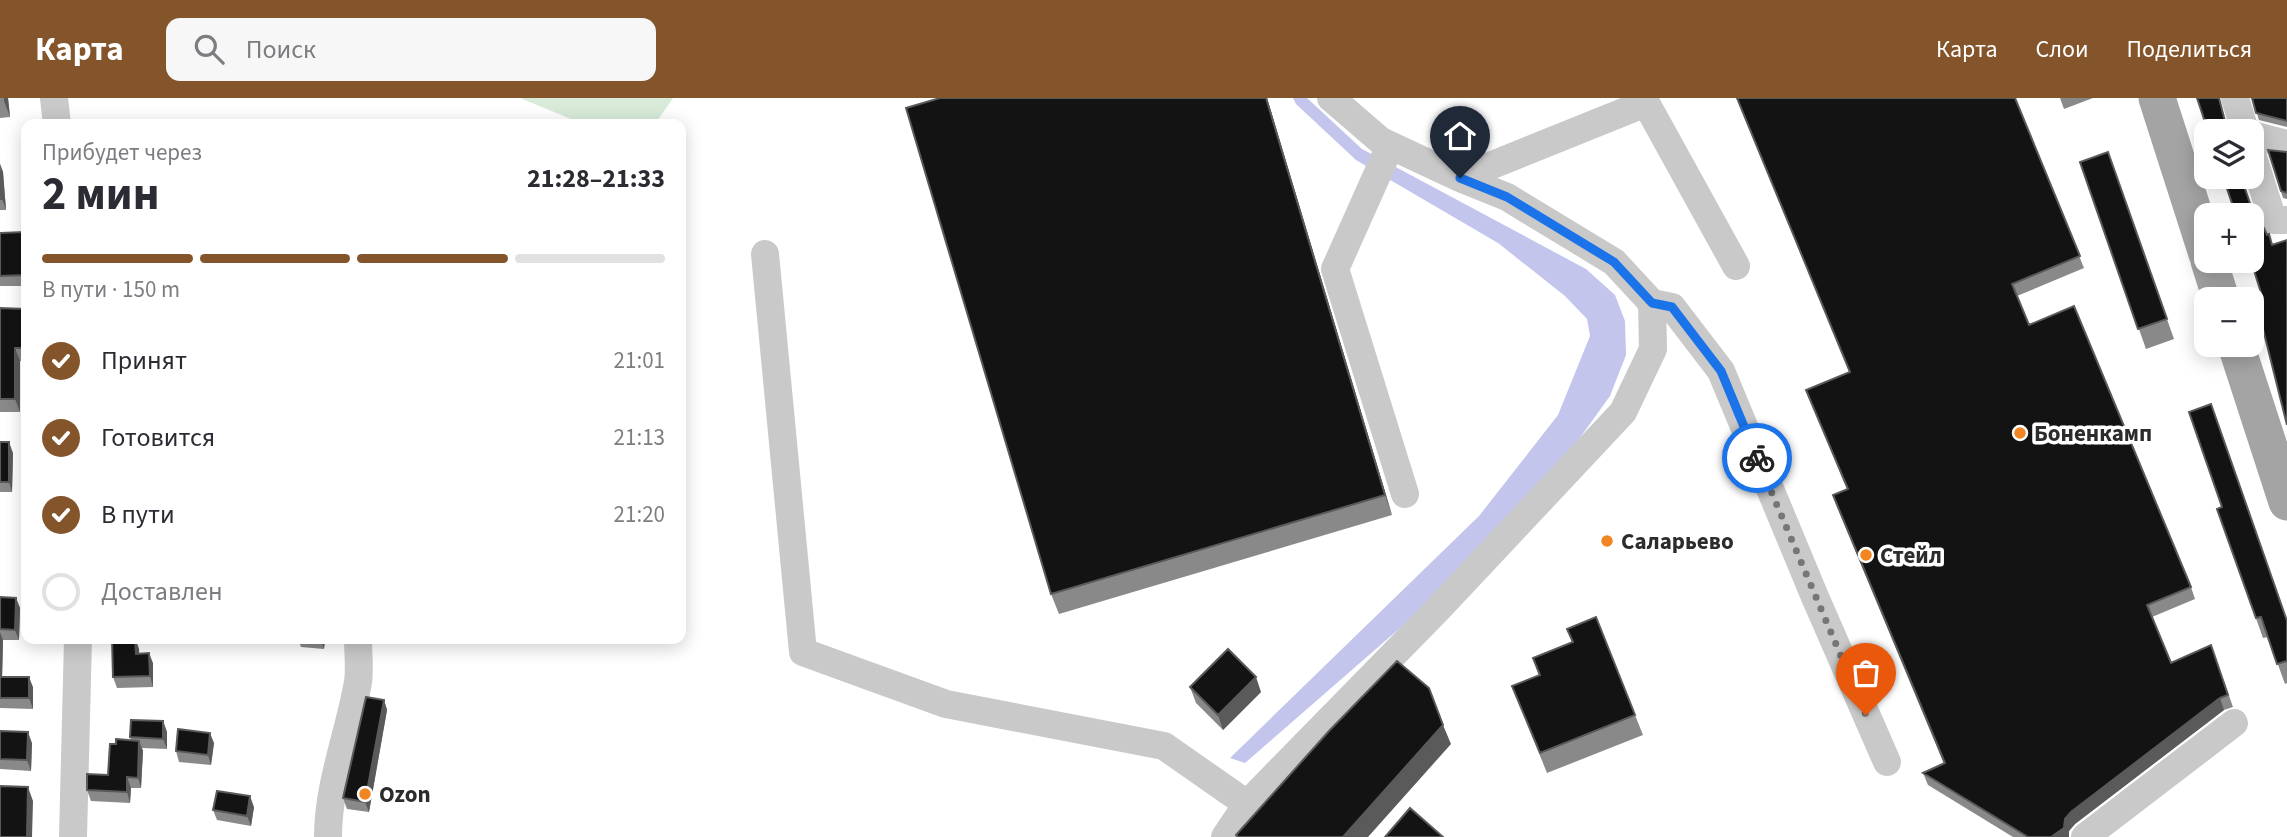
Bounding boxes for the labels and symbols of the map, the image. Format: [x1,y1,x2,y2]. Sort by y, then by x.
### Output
pin [1430,106,1490,178]
place label: Боненкамп [2034,417,2152,450]
courier [1722,423,1792,493]
marker: Боненкамп [2012,425,2028,441]
place label: Саларьево [1621,525,1734,558]
marker: Саларьево [1599,533,1615,549]
place label: Стейл [1880,539,1942,572]
marker: Стейл [1858,547,1874,563]
pin [1836,643,1896,715]
place label: Ozon [379,778,431,811]
marker: Ozon [357,786,373,802]

